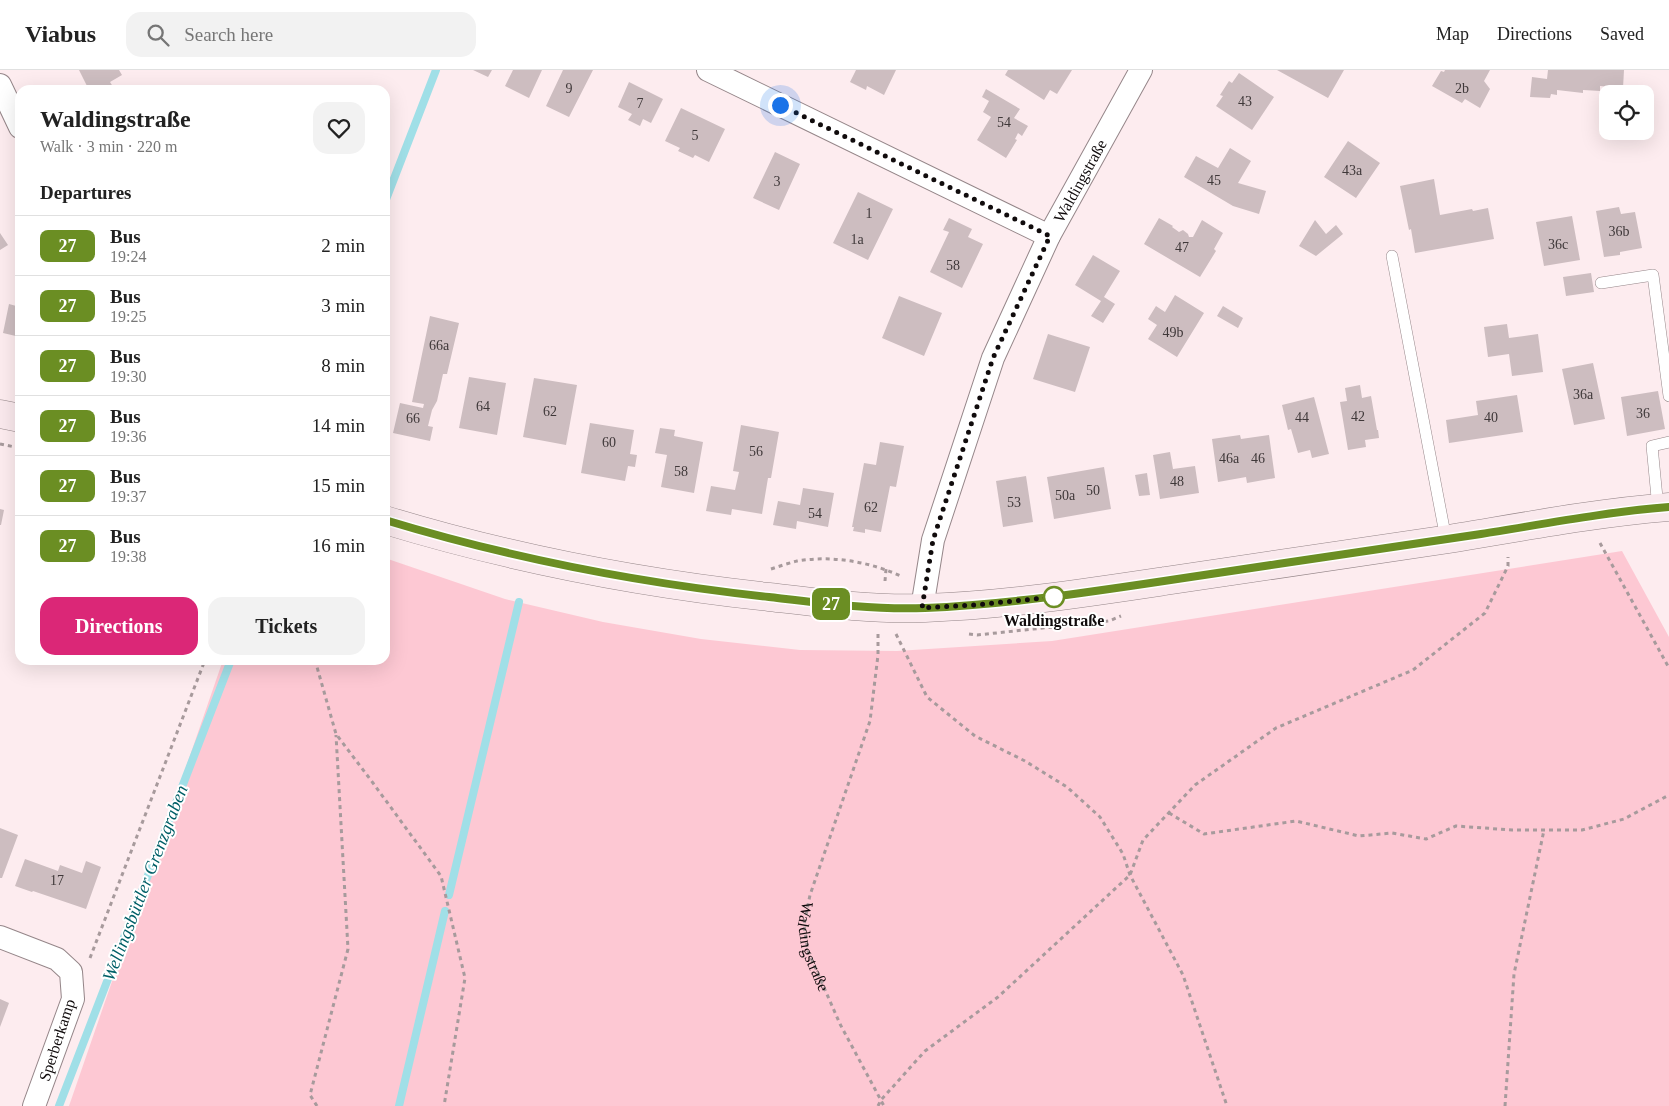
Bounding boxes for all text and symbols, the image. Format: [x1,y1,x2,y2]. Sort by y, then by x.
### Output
search box [126,12,476,57]
text: Viabus [25,21,96,47]
icon: search [144,21,172,49]
text: Search here [184,24,273,45]
text: Map [1436,24,1469,44]
text: Directions [1497,24,1572,44]
text: Saved [1600,24,1644,44]
house number: 9 [566,81,573,96]
house number: 2b [1455,81,1469,96]
map controls [1599,85,1654,140]
button: locate [1599,85,1654,140]
your location [768,93,793,118]
house number: 43 [1238,94,1252,109]
house number: 7 [637,96,644,111]
button: heart [313,102,365,154]
text: Waldingstraße [40,106,191,132]
house number: 54 [997,115,1011,130]
house number: 5 [692,128,699,143]
street label: Waldingstraße [1050,136,1109,225]
text: Walk · 3 min · 220 m [40,138,177,155]
house number: 43a [1342,163,1363,178]
house number: 45 [1207,173,1221,188]
house number: 3 [774,174,781,189]
text: Departures [40,182,131,203]
house number: 1 [866,206,873,221]
house number: 36b [1609,224,1630,239]
text: Bus [110,226,141,247]
house number: 1a [850,232,864,247]
text: 2 min [321,235,365,256]
text: 27 [59,236,77,256]
house number: 36c [1548,237,1568,252]
house number: 47 [1175,240,1189,255]
text: 19:24 [110,248,146,265]
house number: 58 [946,258,960,273]
text: Bus [110,286,141,307]
text: 3 min [321,295,365,316]
text: 27 [59,296,77,316]
text: 19:25 [110,308,146,325]
house number: 49b [1163,325,1184,340]
house number: 66a [429,338,450,353]
text: Bus [110,346,141,367]
text: 8 min [321,355,365,376]
text: 27 [59,356,77,376]
text: 19:30 [110,368,146,385]
house number: 36a [1573,387,1594,402]
house number: 64 [476,399,490,414]
house number: 62 [543,404,557,419]
text: Bus [110,406,141,427]
house number: 36 [1636,406,1650,421]
house number: 42 [1351,409,1365,424]
house number: 44 [1295,410,1309,425]
house number: 40 [1484,410,1498,425]
house number: 66 [406,411,420,426]
text: 14 min [312,415,365,436]
text: 27 [59,416,77,436]
text: 19:36 [110,428,146,445]
house number: 60 [602,435,616,450]
house number: 56 [749,444,763,459]
house number: 46a [1219,451,1240,466]
house number: 46 [1251,451,1265,466]
house number: 58 [674,464,688,479]
text: Bus [110,466,141,487]
house number: 48 [1170,474,1184,489]
text: 15 min [312,475,365,496]
text: 27 [59,476,77,496]
house number: 50 [1086,483,1100,498]
text: 19:37 [110,488,146,505]
house number: 50a [1055,488,1076,503]
house number: 53 [1007,495,1021,510]
house number: 62 [864,500,878,515]
house number: 54 [808,506,822,521]
text: Bus [110,526,141,547]
text: 16 min [312,535,365,556]
text: 27 [59,536,77,556]
text: 19:38 [110,548,146,565]
marker: Waldingstraße [1043,586,1065,608]
line badge: 27 [808,588,854,620]
text: 27 [822,594,840,614]
button: Directions [40,597,198,655]
button: Tickets [208,597,365,655]
place label: Waldingstraße [1004,612,1104,630]
water label: Wellingsbüttler Grenzgraben [98,782,192,984]
house number: 17 [50,873,64,888]
street label: Waldingstraße [795,901,833,993]
street label: Sperberkamp [36,997,79,1084]

